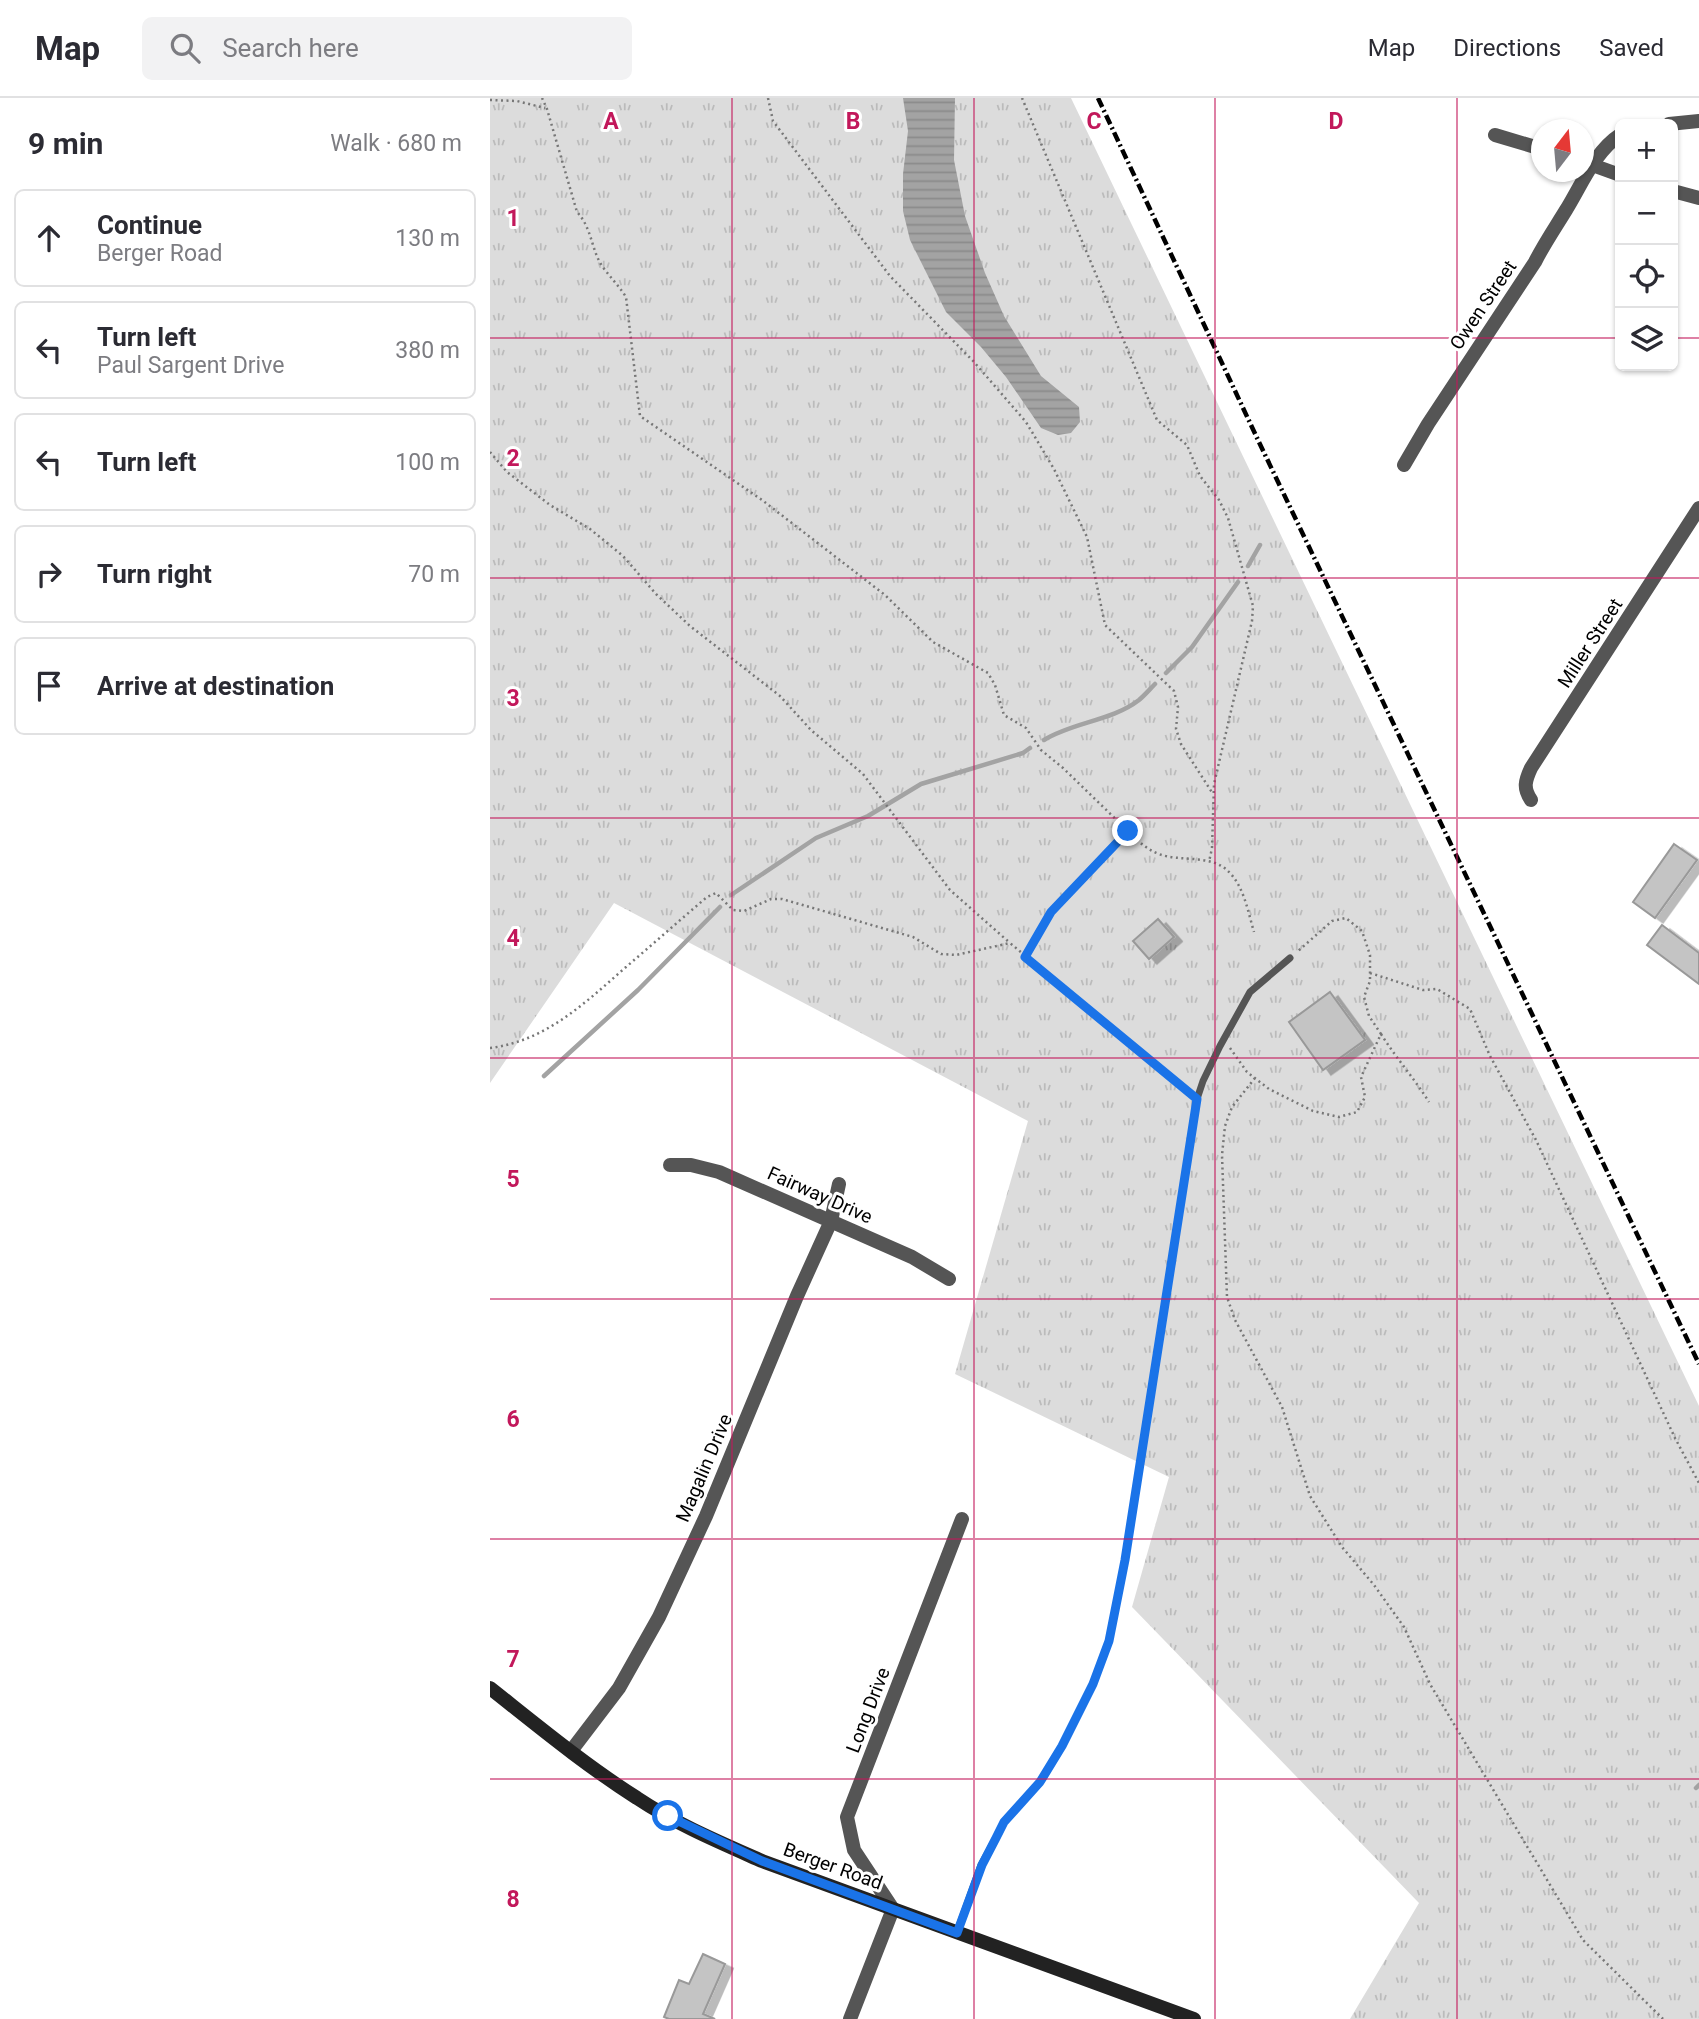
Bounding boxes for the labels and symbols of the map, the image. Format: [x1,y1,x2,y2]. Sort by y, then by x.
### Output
text: A [603,108,619,135]
text: B [846,108,860,135]
text: C [1086,108,1102,135]
text: D [1329,108,1343,135]
north arrow [1531,119,1594,182]
text: 1 [506,205,520,232]
street label: Owen Street [1445,256,1521,354]
text: 2 [506,445,520,472]
street label: Miller Street [1553,594,1627,692]
text: 3 [506,685,520,712]
route end [1112,815,1143,846]
text: 4 [506,925,520,952]
street label: Fairway Drive [764,1162,876,1228]
text: 5 [506,1166,520,1193]
text: 6 [506,1406,520,1433]
street label: Magalin Drive [671,1411,737,1525]
text: 7 [506,1646,520,1673]
street label: Long Drive [841,1664,895,1756]
route start [652,1800,683,1831]
street label: Berger Road [780,1837,886,1895]
text: 8 [506,1886,520,1913]

